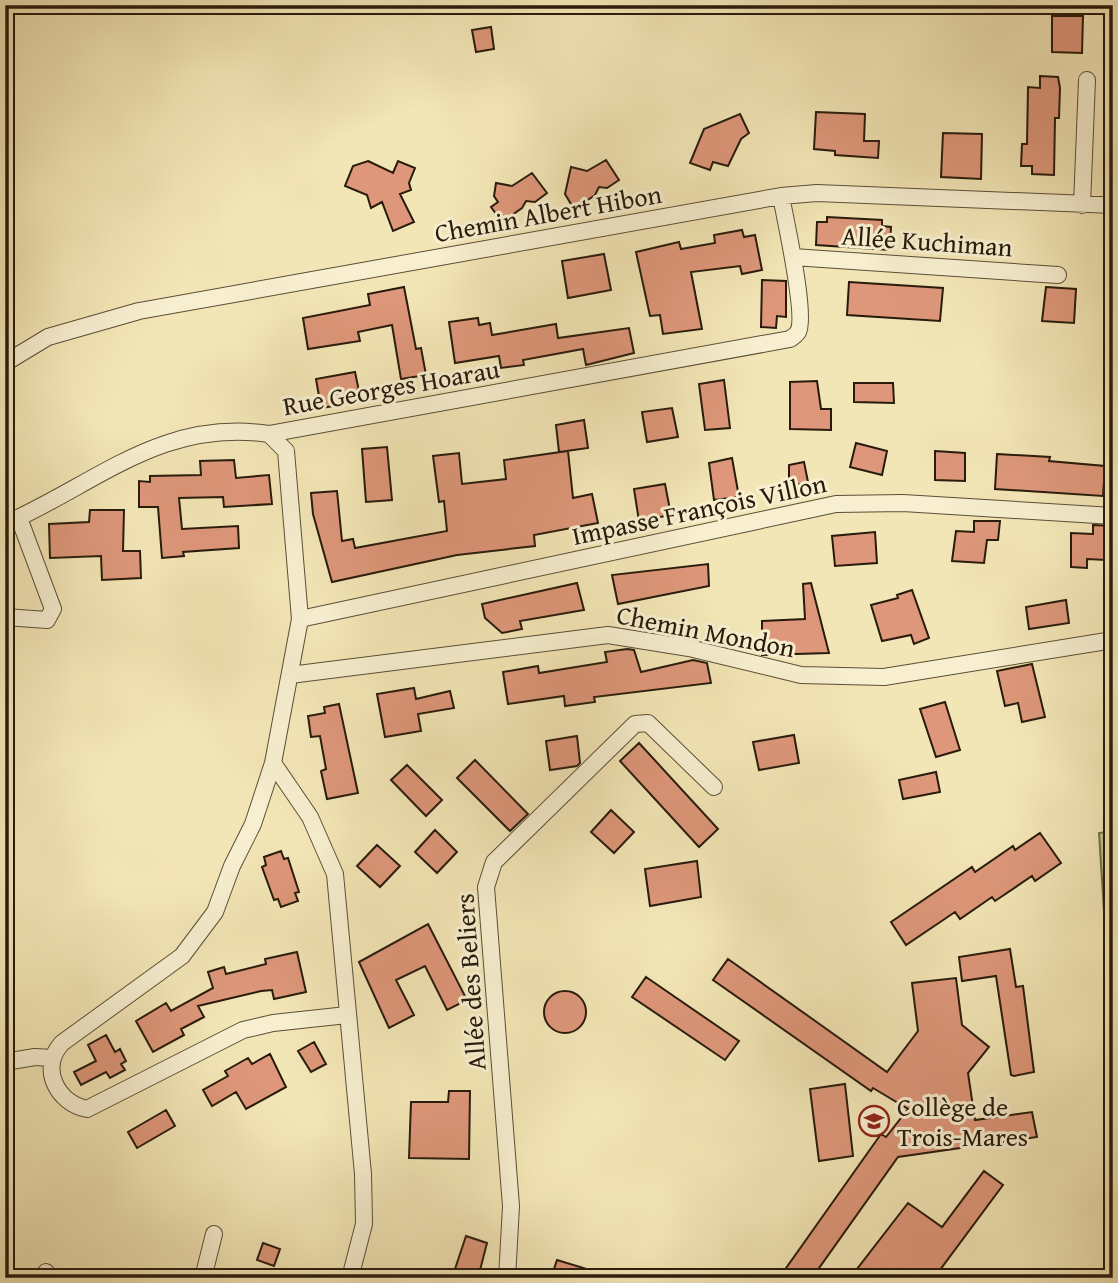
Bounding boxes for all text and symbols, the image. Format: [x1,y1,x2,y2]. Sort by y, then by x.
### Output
street label: Chemin Albert Hibon [431,174,665,252]
street label: Allée Kuchiman [840,216,1014,266]
street label: Rue Georges Hoarau [280,349,502,425]
street label: Impasse François Villon [568,463,830,555]
street label: Chemin Mondon [614,595,799,667]
street label: Allée des Beliers [444,892,496,1072]
place label: Collège de Trois-Mares [897,1087,1028,1156]
school or university icon: Collège de Trois-Mares [857,1104,891,1138]

